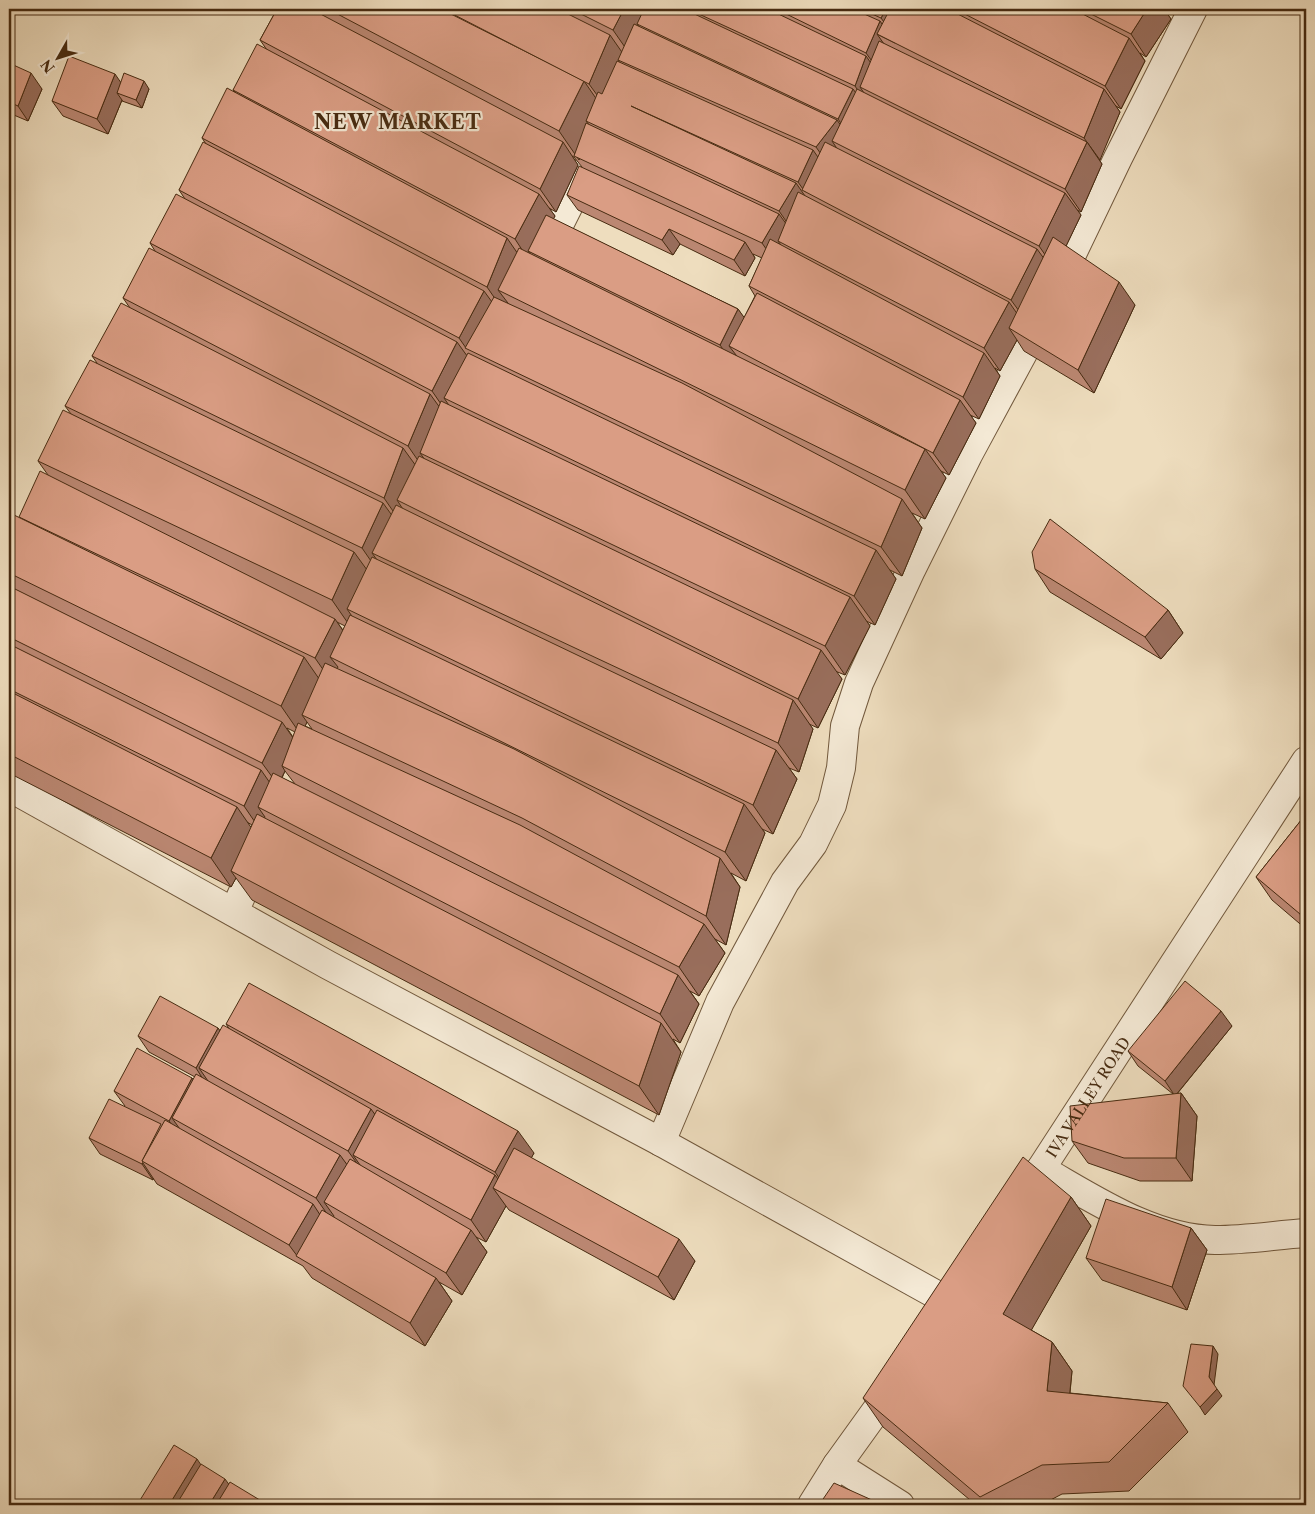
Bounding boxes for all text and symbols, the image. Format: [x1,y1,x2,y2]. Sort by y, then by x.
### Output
north arrow [32,32,82,82]
text: N [37,56,59,77]
district label: NEW MARKET [314,110,482,134]
street label: IVA VALLEY ROAD [1041,1033,1134,1161]

